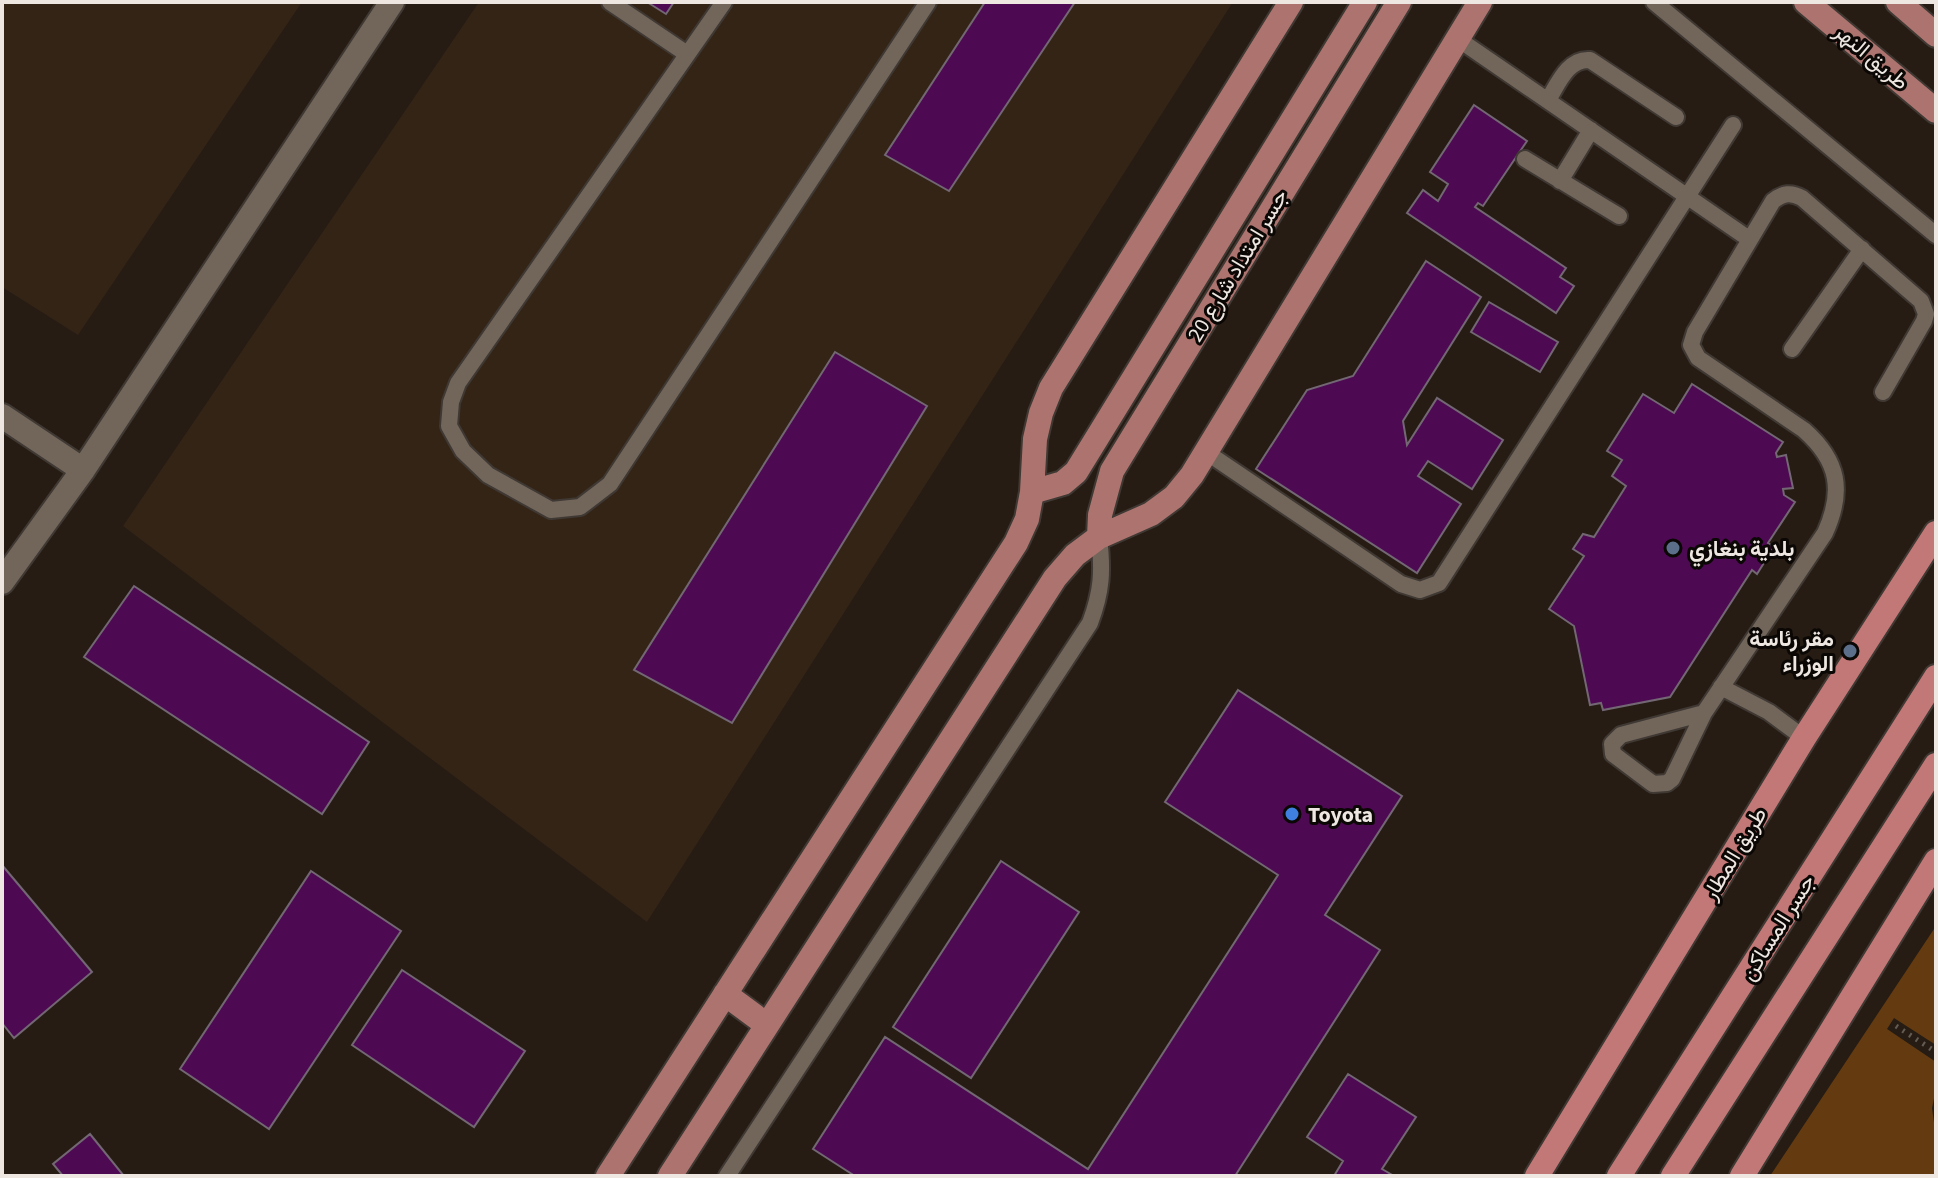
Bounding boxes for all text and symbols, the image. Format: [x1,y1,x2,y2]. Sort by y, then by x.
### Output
street label: طريق النهر [1826,15,1916,98]
street label: جسر امتداد شارع 20 [1180,183,1296,348]
place label: بلدية بنغازي [1689,533,1794,567]
marker: بلدية بنغازي [1664,539,1682,557]
place label: مقر رئاسة الوزراء [1749,623,1834,680]
marker: مقر رئاسة الوزراء [1841,642,1859,660]
place label: Toyota [1308,799,1373,831]
street label: طريق المطار [1694,801,1775,907]
marker: Toyota [1283,805,1301,823]
street label: جسر المساكن [1732,868,1823,987]

